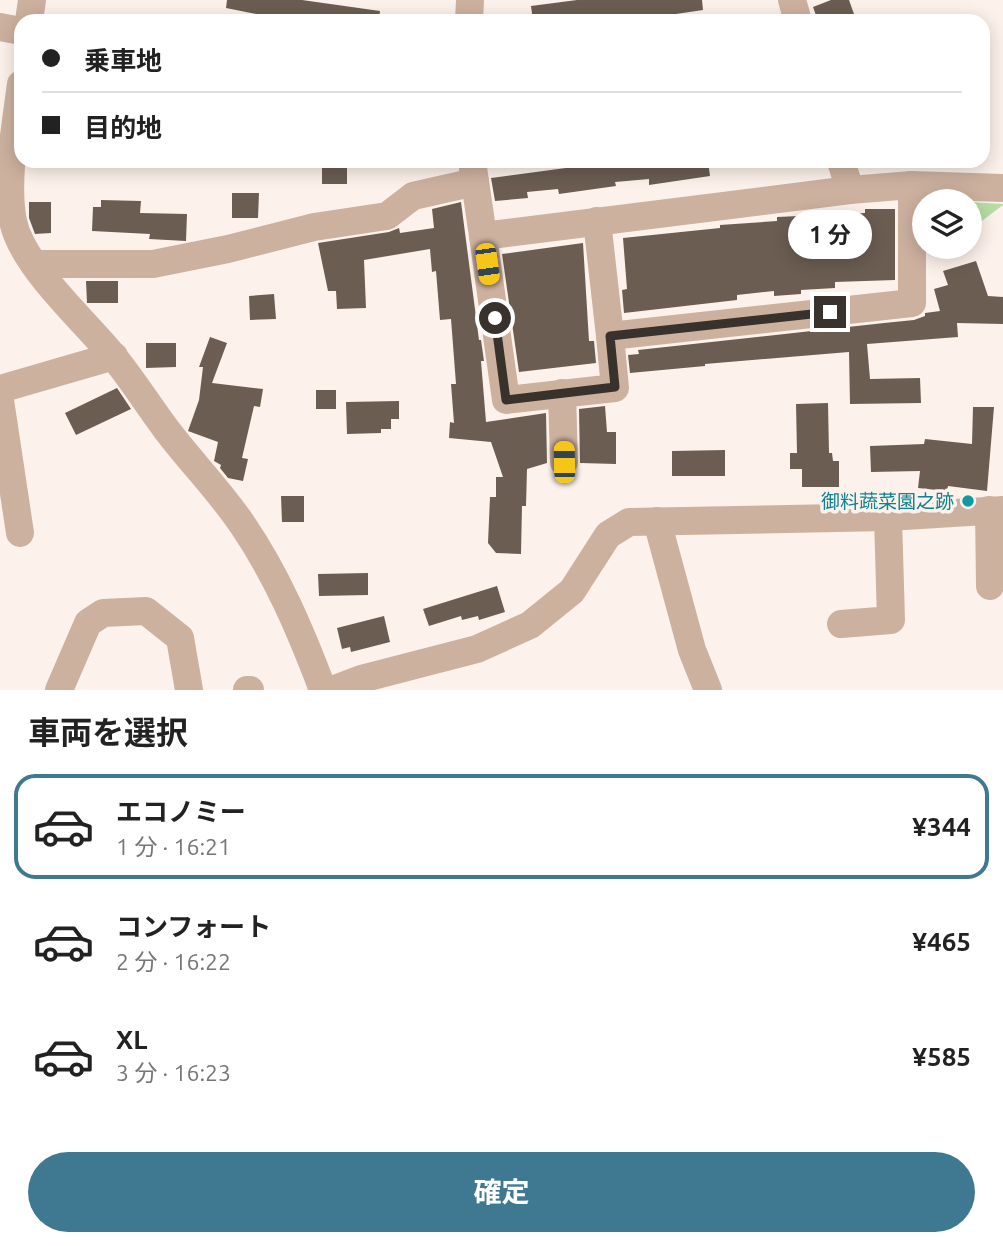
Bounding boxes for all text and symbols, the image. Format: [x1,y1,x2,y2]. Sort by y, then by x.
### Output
text: 乗車地 [84,46,162,75]
text: 目的地 [84,113,162,142]
map controls [912,189,982,259]
button: layers [912,189,982,259]
callout: 1 分 [788,210,872,260]
text: 1 分 [809,222,851,247]
car [474,242,501,286]
route end [814,296,846,328]
route start [479,302,511,334]
car [554,441,575,483]
place label: 御料蔬菜園之跡 [821,490,954,512]
marker: 御料蔬菜園之跡 [960,493,976,509]
text: 車両を選択 [28,714,188,750]
icon: car [32,795,95,858]
text: エコノミー [116,797,246,826]
text: ¥344 [912,812,971,841]
text: 1 分 · 16:21 [116,834,231,859]
icon: car [32,910,95,973]
text: コンフォート [116,912,271,941]
text: ¥465 [912,927,971,956]
text: 2 分 · 16:22 [116,949,231,974]
icon: car [32,1025,95,1088]
text: XL [116,1025,147,1054]
text: ¥585 [912,1042,971,1071]
text: 3 分 · 16:23 [116,1060,231,1085]
button: 確定 [28,1152,975,1232]

